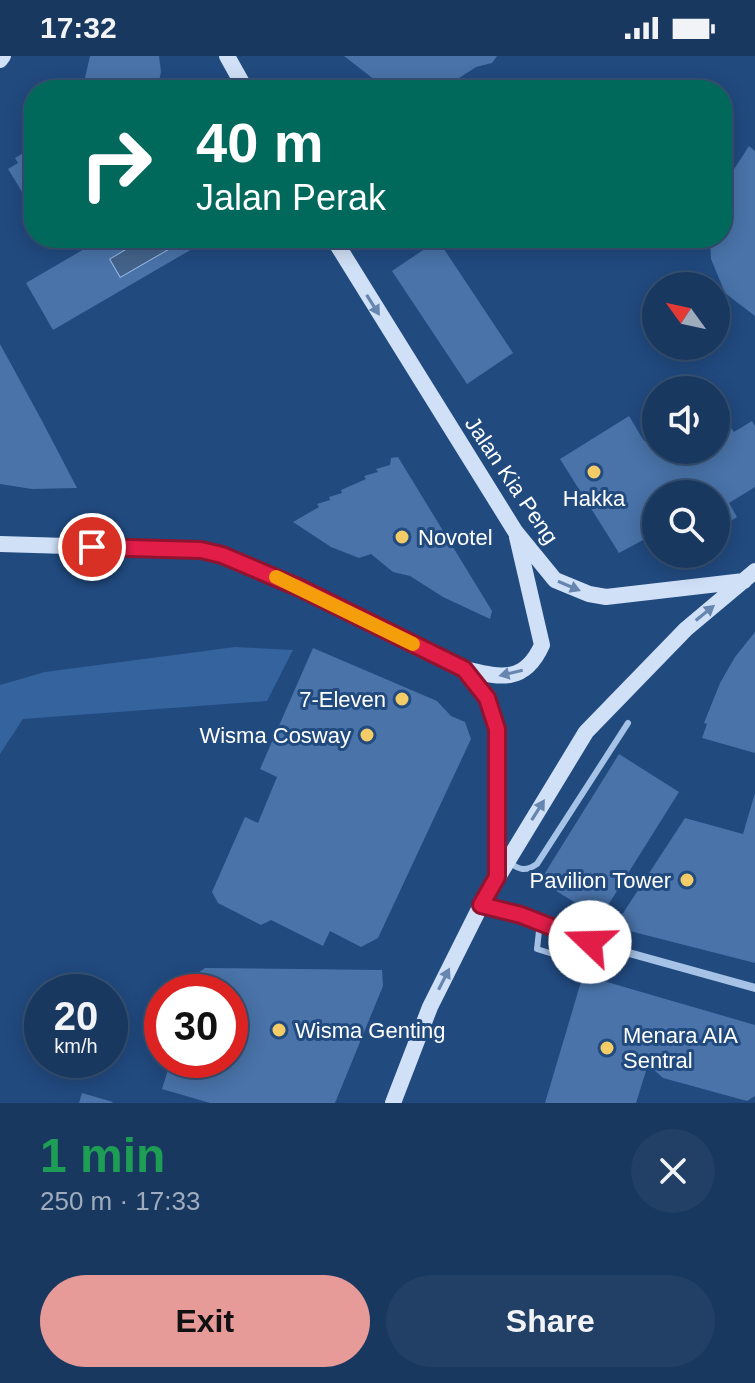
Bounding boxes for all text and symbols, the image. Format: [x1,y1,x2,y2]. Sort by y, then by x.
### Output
text: 17:32 [40,11,117,44]
text: 40 m [196,111,324,174]
icon: right [64,112,168,216]
text: Jalan Perak [196,177,386,218]
north arrow [642,272,730,360]
map controls [642,272,730,568]
one-way arrow [366,294,381,315]
button: sound [642,376,730,464]
street label: Jalan Kia Peng [460,412,563,549]
marker: Hakka [585,463,603,481]
button: search [642,480,730,568]
place label: Hakka [563,486,626,511]
pin [58,513,126,581]
icon: arrive [70,525,114,569]
place label: Novotel [418,525,493,550]
marker: Novotel [393,528,411,546]
one-way arrow [557,580,580,593]
one-way arrow [695,605,715,622]
one-way arrow [498,667,523,680]
place label: 7-Eleven [299,687,386,712]
marker: 7-Eleven [393,690,411,708]
place label: Wisma Cosway [199,723,351,748]
marker: Wisma Cosway [358,726,376,744]
one-way arrow [531,799,545,821]
place label: Pavilion Tower [530,868,671,893]
marker: Pavilion Tower [678,871,696,889]
position arrow [548,900,632,984]
one-way arrow [437,968,450,991]
speed limit sign: 30 [144,974,248,1078]
text: 20 [54,994,98,1038]
place label: Wisma Genting [295,1018,445,1043]
marker: Wisma Genting [270,1021,288,1039]
place label: Menara AIA Sentral [623,1023,738,1073]
text: km/h [54,1035,98,1057]
marker: Menara AIA Sentral [598,1039,616,1057]
text: 1 min [40,1129,165,1182]
button: close [631,1129,715,1213]
text: 250 m · 17:33 [40,1186,200,1216]
button: Exit [40,1275,370,1367]
button: Share [386,1275,715,1367]

